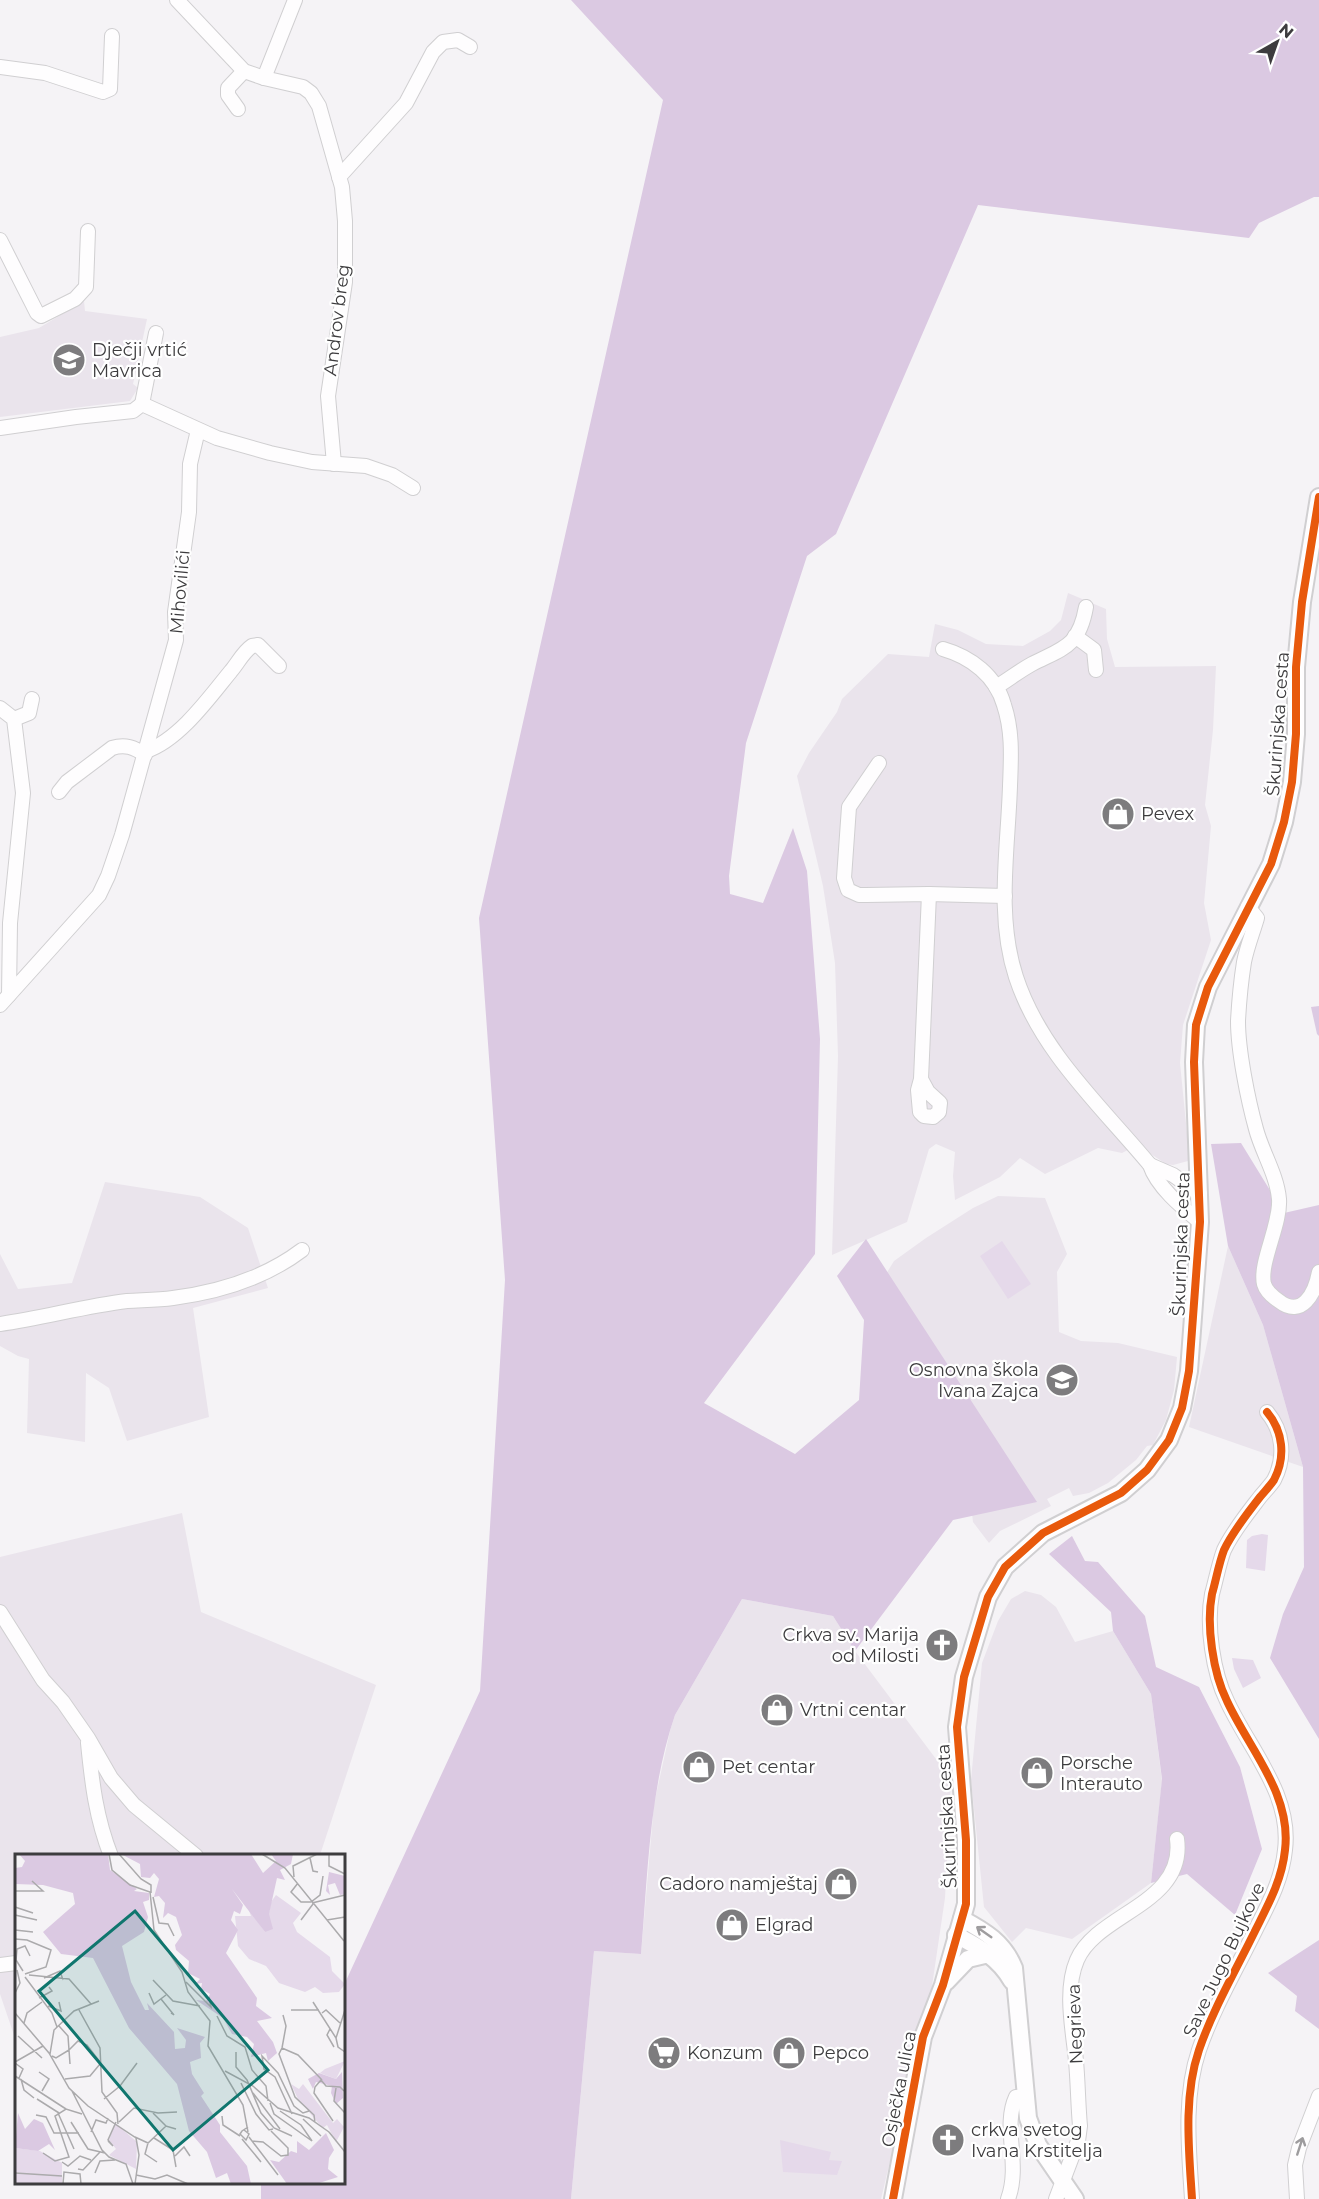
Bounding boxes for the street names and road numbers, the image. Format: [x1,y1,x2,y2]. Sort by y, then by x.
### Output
street label: Androv breg [319,263,355,377]
street label: Mihovilići [165,549,195,635]
street label: Škurinjska cesta [1262,651,1294,797]
street label: Škurinjska cesta [1167,1171,1195,1317]
street label: Škurinjska cesta [932,1743,962,1889]
street label: Save Jugo Bujkove [1178,1879,1270,2041]
street label: Negrieva [1063,1983,1087,2065]
street label: Osječka ulica [877,2029,921,2149]

